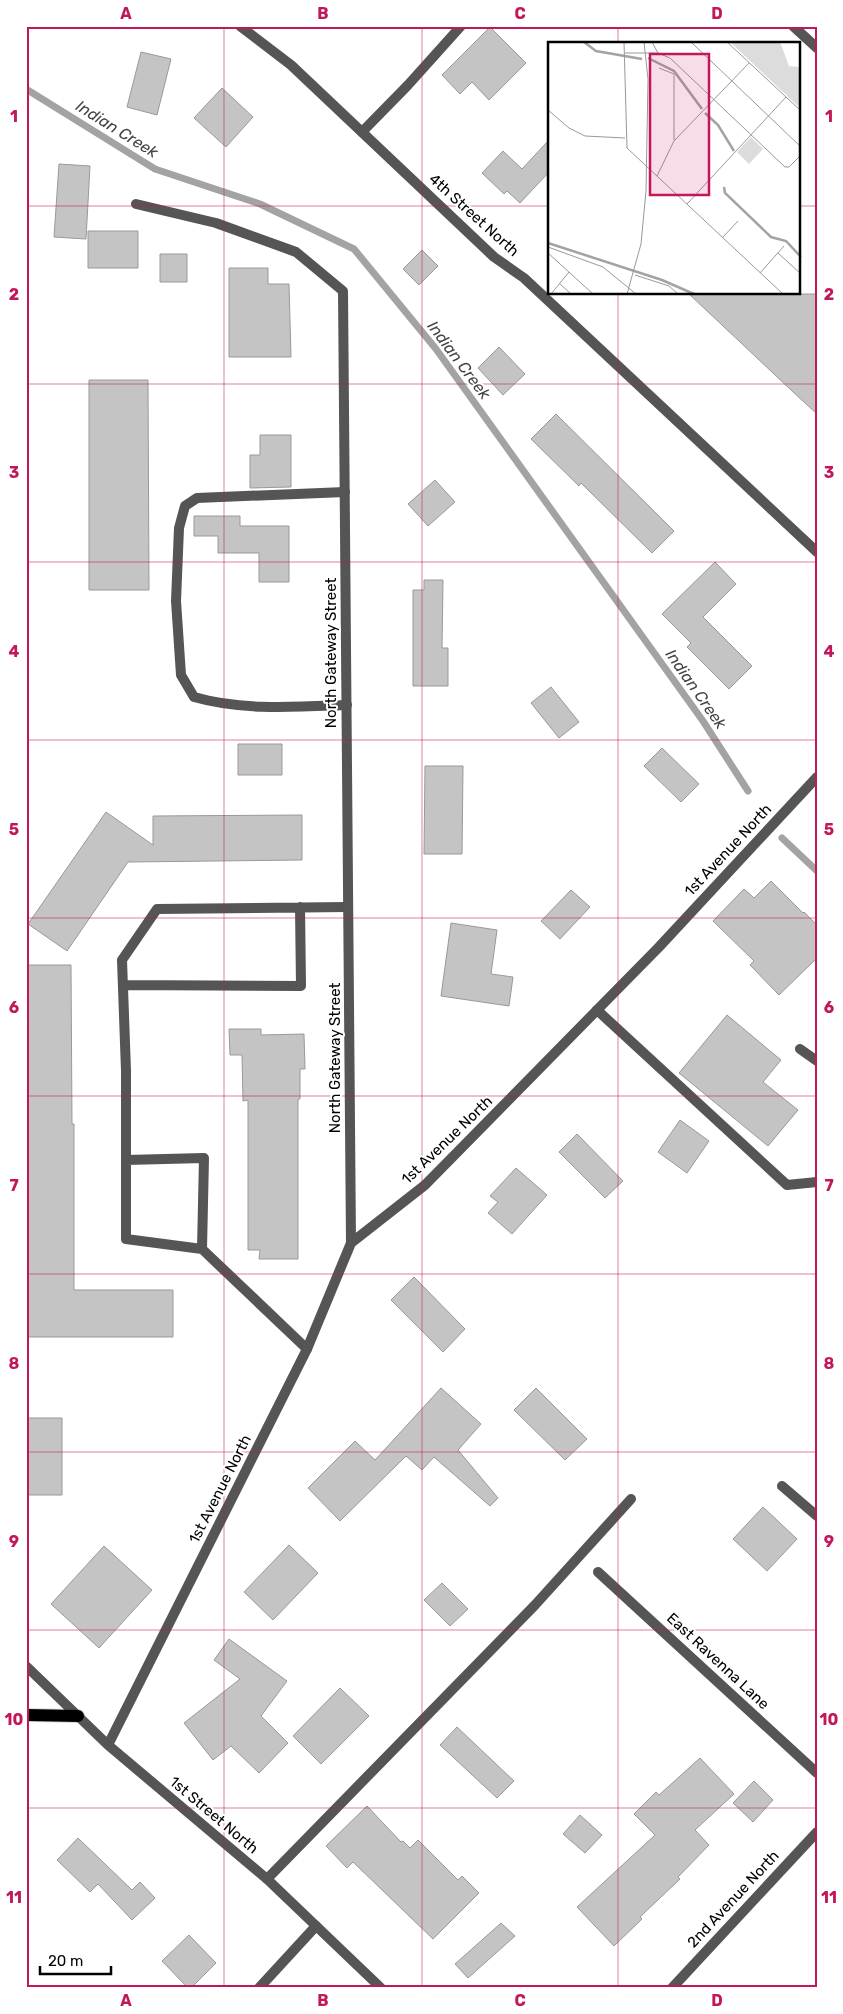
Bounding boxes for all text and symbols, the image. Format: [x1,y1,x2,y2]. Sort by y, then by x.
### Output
text: A [120,4,132,23]
text: B [317,4,329,23]
text: C [514,4,526,23]
text: D [711,4,723,23]
inset map [548,42,800,295]
water label: Indian Creek [72,96,162,162]
text: 1 [10,107,18,126]
text: 1 [825,107,833,126]
street label: 4th Street North [425,170,523,260]
text: 2 [9,285,19,304]
text: 2 [824,285,834,304]
water label: Indian Creek [423,317,495,404]
text: 3 [9,463,19,482]
text: 3 [824,463,834,482]
street label: North Gateway Street [322,578,340,728]
text: 4 [9,642,20,661]
text: 4 [824,642,835,661]
water label: Indian Creek [661,645,731,733]
street label: 1st Avenue North [681,800,775,900]
text: 5 [9,820,19,839]
text: 5 [824,820,834,839]
street label: North Gateway Street [326,983,344,1133]
text: 6 [9,998,19,1017]
text: 6 [824,998,834,1017]
street label: 1st Avenue North [398,1092,496,1188]
text: 7 [9,1176,19,1195]
text: 7 [824,1176,834,1195]
text: 8 [9,1354,20,1373]
text: 8 [824,1354,835,1373]
street label: 1st Avenue North [185,1432,255,1546]
text: 9 [9,1532,19,1551]
text: 9 [824,1532,834,1551]
street label: East Ravenna Lane [663,1609,773,1713]
text: 10 [5,1710,24,1729]
text: 10 [820,1710,839,1729]
street label: 1st Street North [166,1773,262,1857]
street label: 2nd Avenue North [683,1847,783,1951]
text: 11 [6,1888,22,1907]
text: 11 [821,1888,837,1907]
scale bar [40,1944,111,1976]
text: 20 m [48,1952,83,1970]
text: A [120,1991,132,2010]
text: B [317,1991,329,2010]
text: C [514,1991,526,2010]
text: D [711,1991,723,2010]

